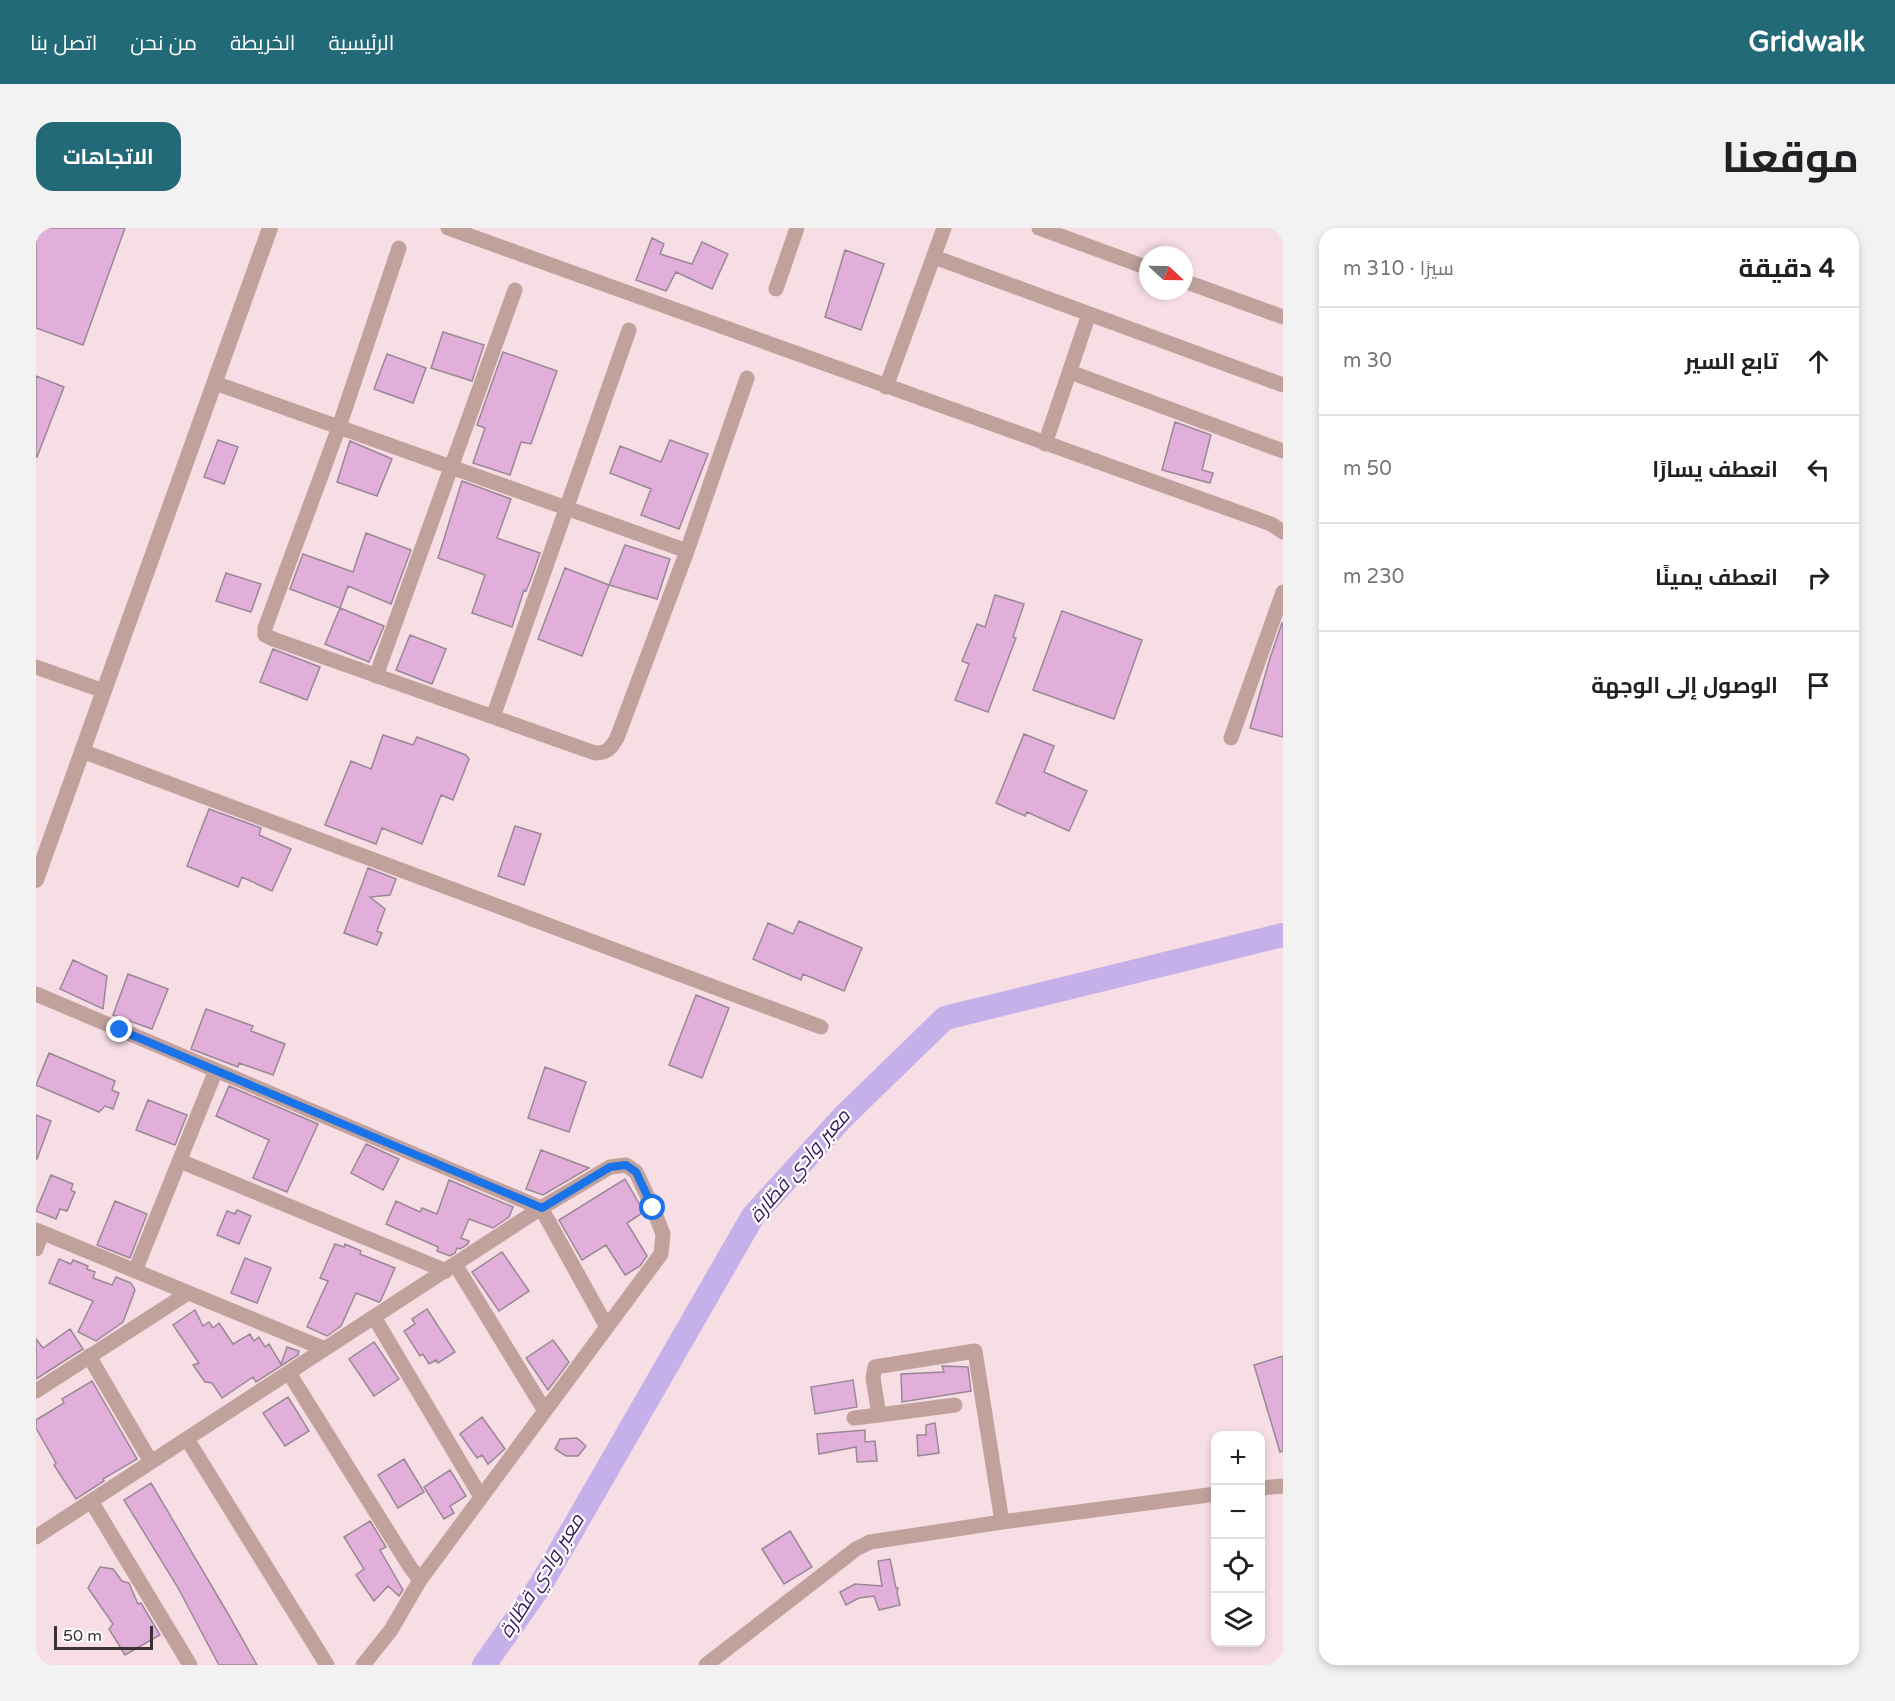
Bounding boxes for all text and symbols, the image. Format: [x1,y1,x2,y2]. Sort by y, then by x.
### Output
text: Gridwalk [1748,25,1865,59]
text: اتصل بنا [30,31,97,56]
text: من نحن [130,31,197,56]
text: الخريطة [230,31,295,56]
text: الرئيسية [328,31,394,56]
button: الاتجاهات [36,122,181,191]
text: موقعنا [1722,133,1859,184]
north arrow [1139,246,1193,300]
text: 4 دقيقة [1738,253,1835,284]
text: سيرًا · 310 m [1343,257,1454,281]
icon: ahead [1802,345,1835,378]
text: 30 m [1343,349,1392,373]
text: تابع السير [1685,349,1778,375]
icon: left [1802,453,1835,486]
text: 50 m [1343,457,1392,481]
text: انعطف يسارًا [1652,457,1778,483]
icon: right [1802,561,1835,594]
text: 230 m [1343,565,1404,589]
text: انعطف يمينًا [1655,565,1778,591]
icon: arrive [1802,669,1835,702]
text: الوصول إلى الوجهة [1591,673,1778,699]
route end [106,1016,132,1042]
water label: معبر وادي قطّارة [744,1104,859,1229]
route start [639,1194,665,1220]
map controls [1211,1431,1265,1647]
button: + [1211,1431,1265,1485]
button: − [1211,1485,1265,1539]
water label: معبر وادي قطّارة [494,1509,593,1644]
button: locate [1211,1539,1265,1593]
button: layers [1211,1593,1265,1647]
scale bar [54,1623,153,1650]
text: 50 m [63,1626,102,1646]

